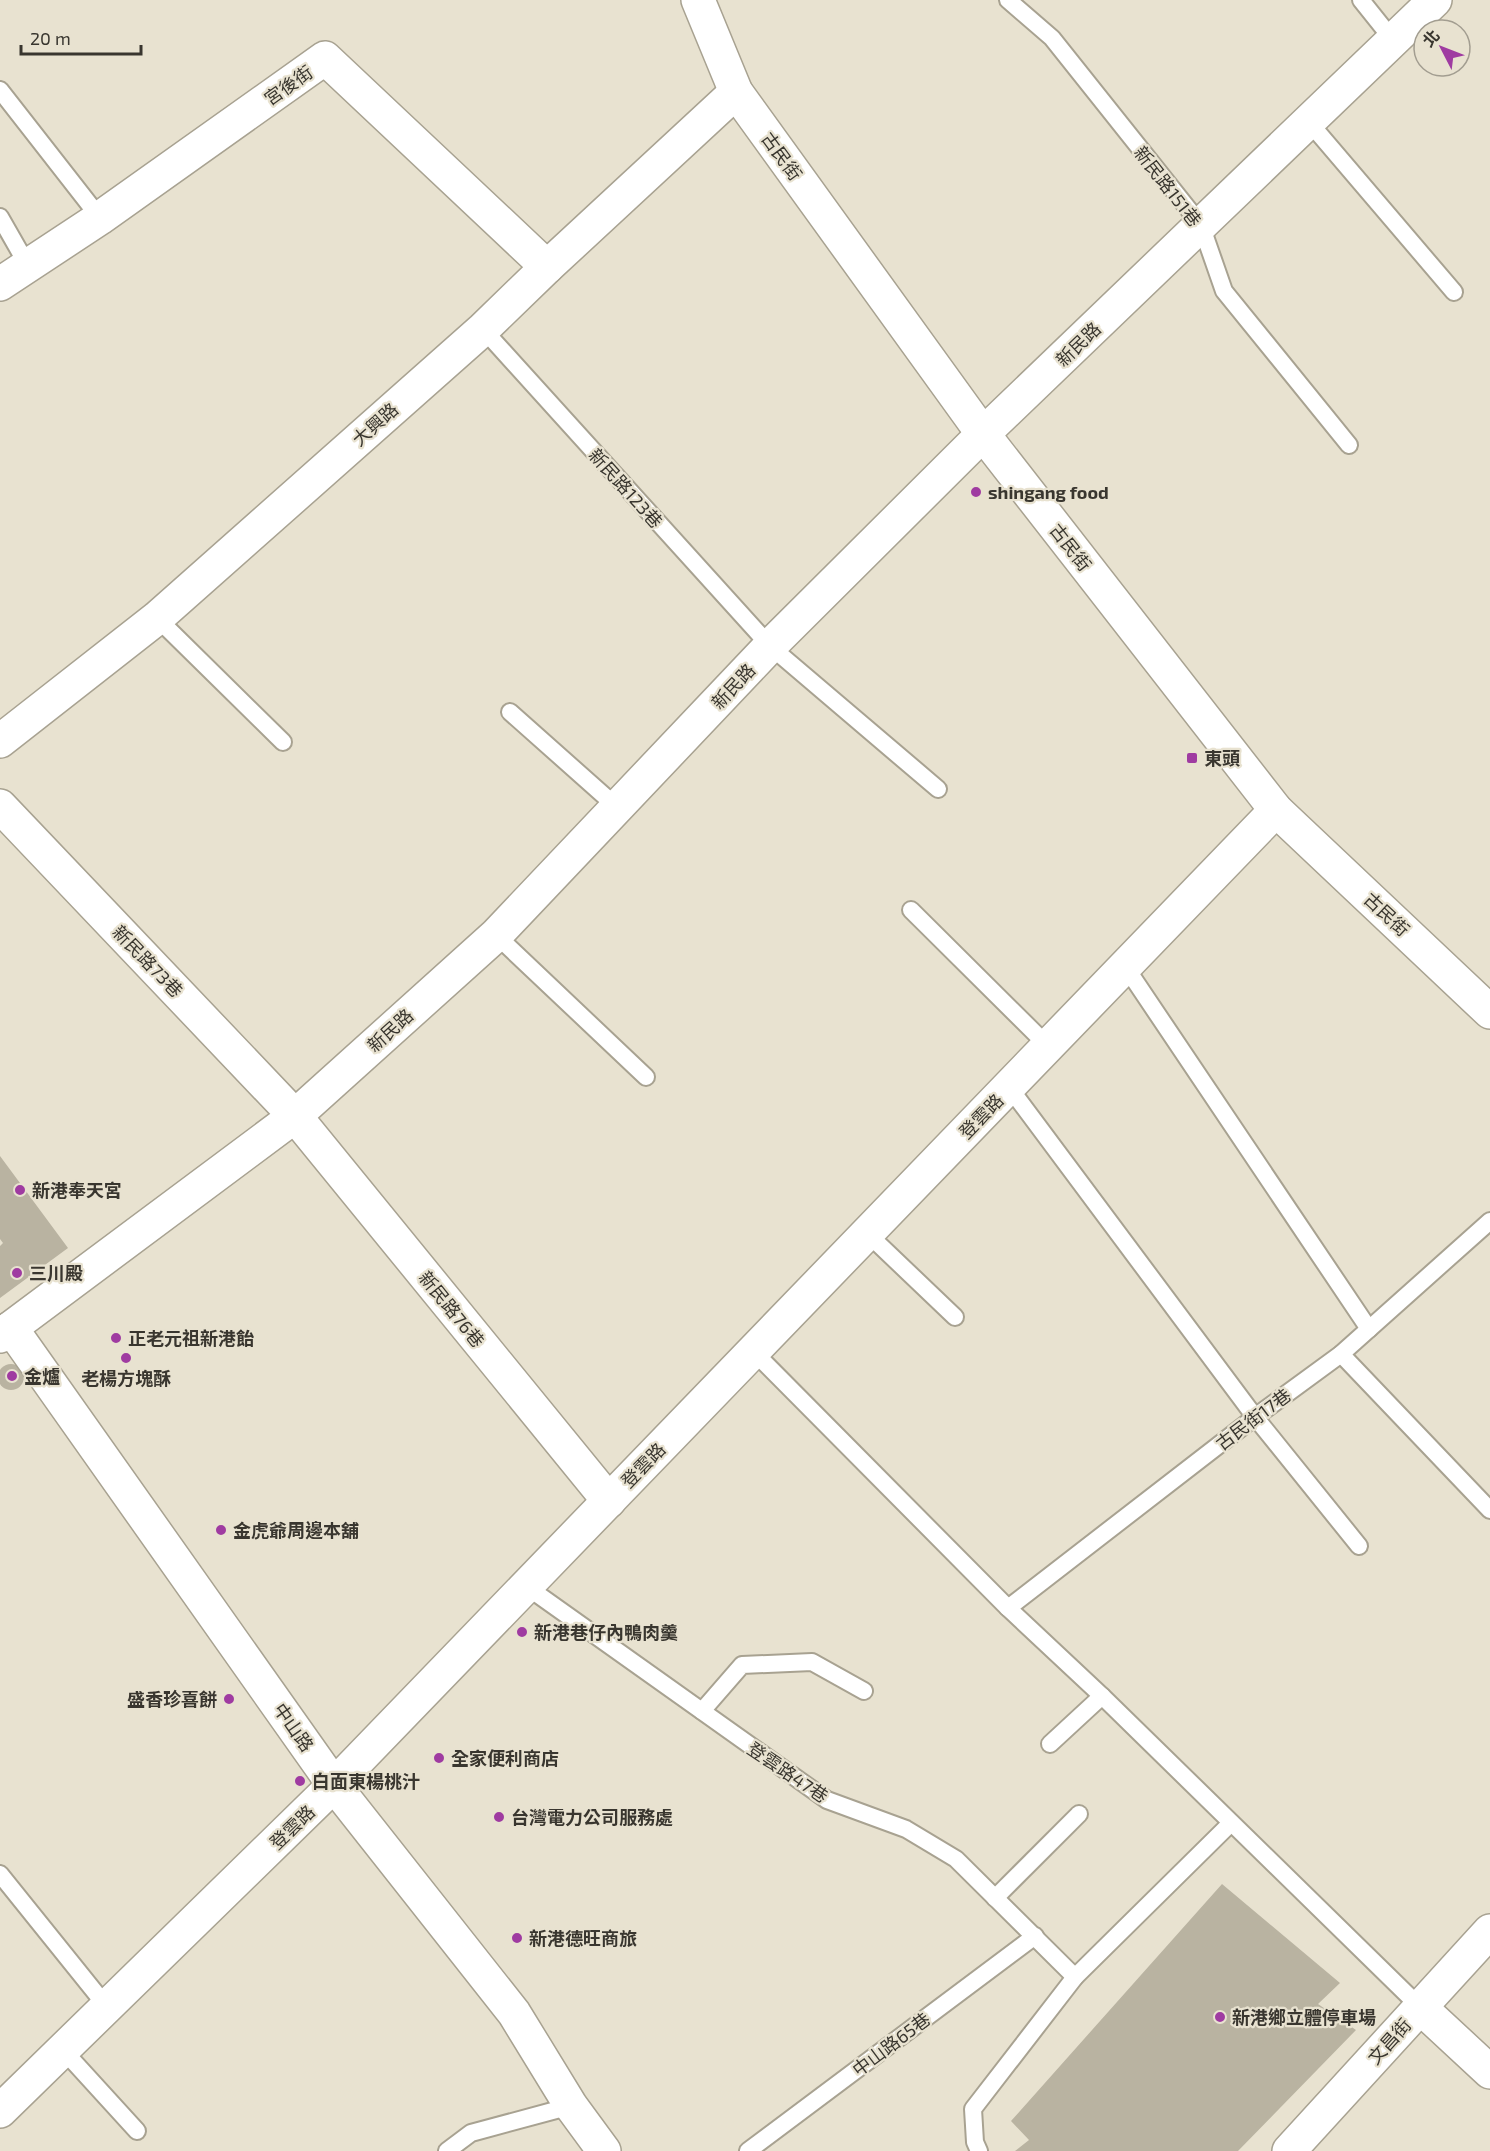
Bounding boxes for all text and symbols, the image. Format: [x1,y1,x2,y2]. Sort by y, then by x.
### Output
scale bar [21,18,141,56]
north arrow [1412,18,1472,78]
text: 北 [1418,25,1443,50]
text: 20 m [30,27,71,49]
street label: 宮後街 [260,61,316,109]
street label: 古民街 [757,128,807,184]
street label: 新民路151巷 [1130,141,1206,231]
street label: 新民路 [1051,317,1105,371]
street label: 大興路 [348,398,402,450]
street label: 新民路123巷 [585,444,667,532]
place label: shingang food [988,481,1109,503]
marker: shingang food [969,485,983,499]
street label: 古民街 [1046,519,1096,575]
street label: 新民路 [707,659,759,713]
place label: 東頭 [1204,747,1240,769]
marker: 東頭 [1185,751,1199,765]
street label: 古民街 [1360,888,1414,940]
street label: 新民路73巷 [108,921,188,1001]
street label: 新民路 [363,1004,417,1056]
street label: 登雲路 [954,1089,1008,1143]
place label: 新港奉天宮 [32,1179,122,1201]
marker: 新港奉天宮 [13,1183,27,1197]
place label: 三川殿 [29,1262,83,1284]
marker: 三川殿 [10,1266,24,1280]
street label: 新民路76巷 [415,1267,489,1351]
place label: 正老元祖新港飴 [128,1327,254,1349]
marker: 正老元祖新港飴 [109,1331,123,1345]
marker: 老楊方塊酥 [119,1351,133,1365]
place label: 金爐 [24,1365,60,1387]
place label: 老楊方塊酥 [81,1367,171,1389]
marker: 金爐 [5,1369,19,1383]
street label: 古民街17巷 [1211,1384,1295,1454]
street label: 登雲路 [616,1438,670,1492]
place label: 金虎爺周邊本舖 [233,1519,359,1541]
marker: 金虎爺周邊本舖 [214,1523,228,1537]
place label: 新港巷仔內鴨肉羹 [534,1621,678,1643]
marker: 新港巷仔內鴨肉羹 [515,1625,529,1639]
place label: 盛香珍喜餅 [127,1688,217,1710]
marker: 盛香珍喜餅 [222,1692,236,1706]
street label: 中山路 [270,1699,318,1755]
street label: 登雲路47巷 [744,1737,832,1807]
place label: 全家便利商店 [451,1747,559,1769]
marker: 全家便利商店 [432,1751,446,1765]
place label: 白面東楊桃汁 [312,1770,420,1792]
marker: 白面東楊桃汁 [293,1774,307,1788]
street label: 登雲路 [265,1800,319,1854]
place label: 台灣電力公司服務處 [511,1806,673,1828]
marker: 台灣電力公司服務處 [492,1810,506,1824]
place label: 新港德旺商旅 [529,1927,637,1949]
marker: 新港德旺商旅 [510,1931,524,1945]
place label: 新港鄉立體停車場 [1232,2006,1376,2028]
street label: 中山路65巷 [848,2008,934,2080]
marker: 新港鄉立體停車場 [1213,2010,1227,2024]
street label: 文昌街 [1363,2014,1415,2068]

